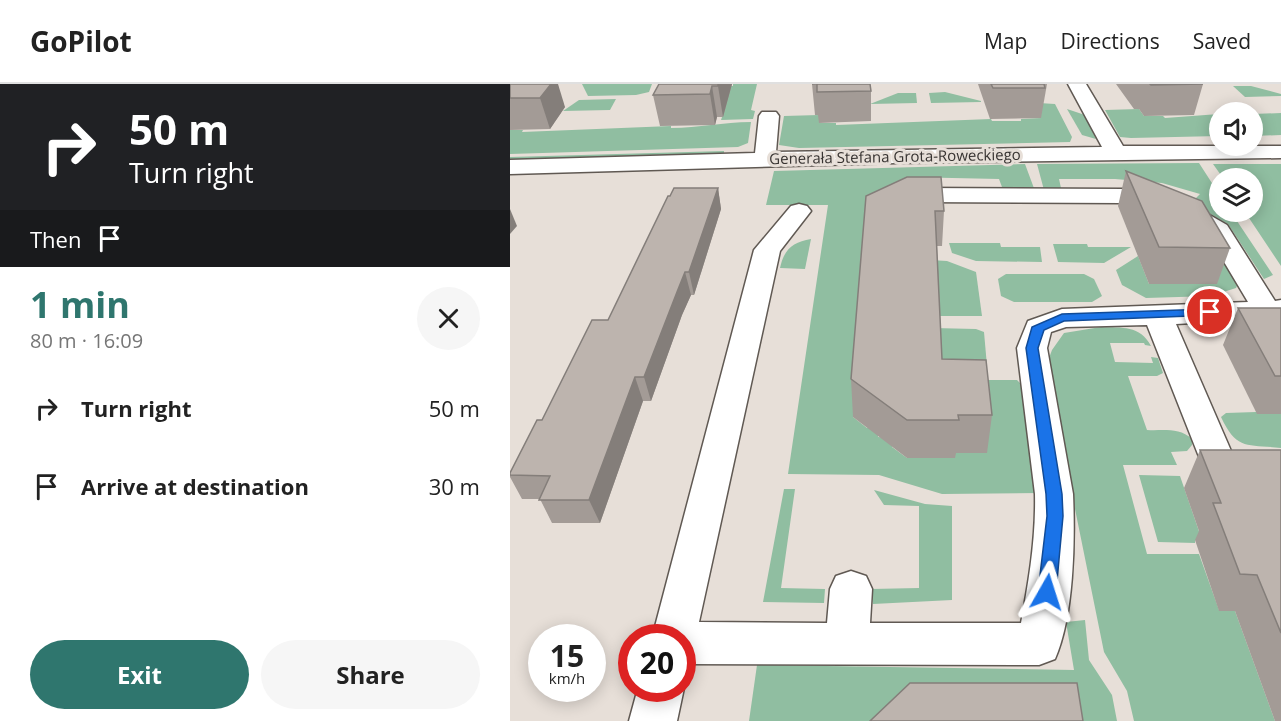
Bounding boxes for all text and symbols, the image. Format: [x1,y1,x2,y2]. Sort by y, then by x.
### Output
text: GoPilot [30,22,132,60]
text: Map [984,27,1027,55]
text: Directions [1060,27,1160,55]
text: Saved [1193,27,1251,55]
text: 50 m [129,100,229,157]
map controls [1209,102,1263,222]
button: sound [1209,102,1263,156]
icon: right [30,108,108,186]
street label: Generała Stefana Grota-Roweckiego [769,144,1021,168]
text: Turn right [129,154,254,191]
button: layers [1209,168,1263,222]
icon: arrive [93,222,126,255]
text: Then [30,224,81,254]
text: 1 min [30,280,130,329]
pin [1184,286,1235,337]
button: close [417,287,480,350]
icon: arrive [1193,295,1226,328]
text: 80 m · 16:09 [30,327,143,354]
icon: right [30,392,63,425]
text: Turn right [81,393,192,423]
text: 50 m [429,393,480,423]
icon: arrive [30,470,63,503]
text: Arrive at destination [81,471,309,501]
text: 30 m [429,471,480,501]
position arrow [1015,560,1079,624]
speed limit sign: 20 [618,624,696,702]
text: 15 [550,635,584,676]
button: Exit [30,640,249,709]
button: Share [261,640,480,709]
text: km/h [549,668,585,688]

